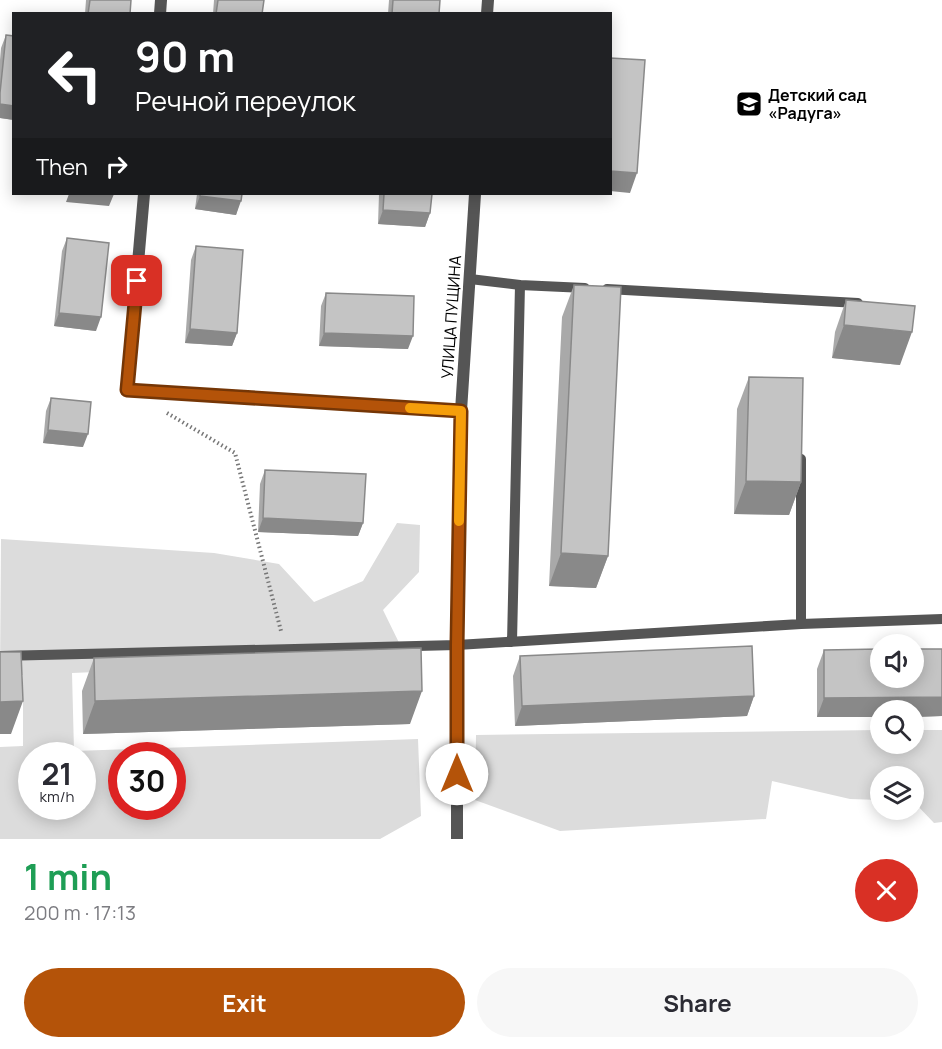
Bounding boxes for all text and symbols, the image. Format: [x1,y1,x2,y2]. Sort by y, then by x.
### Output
text: 90 m [135,27,235,85]
icon: left [36,36,114,114]
text: Речной переулок [135,82,356,119]
place label: Детский сад «Радуга» [768,84,867,124]
school or university icon: Детский сад «Радуга» [734,89,764,119]
icon: right [100,150,133,183]
text: Then [36,152,88,182]
pin [111,255,162,306]
street label: УЛИЦА ПУЩИНА [436,255,466,379]
icon: arrive [120,264,153,297]
map controls [870,634,924,820]
button: sound [870,634,924,688]
button: search [870,700,924,754]
speed limit sign: 30 [108,742,186,820]
position arrow [425,742,489,806]
text: 21 [41,753,73,794]
button: layers [870,766,924,820]
text: km/h [40,786,74,807]
text: 1 min [24,852,112,901]
button: close [855,859,918,922]
text: 200 m · 17:13 [24,899,136,926]
button: Exit [24,968,465,1037]
button: Share [477,968,918,1037]

